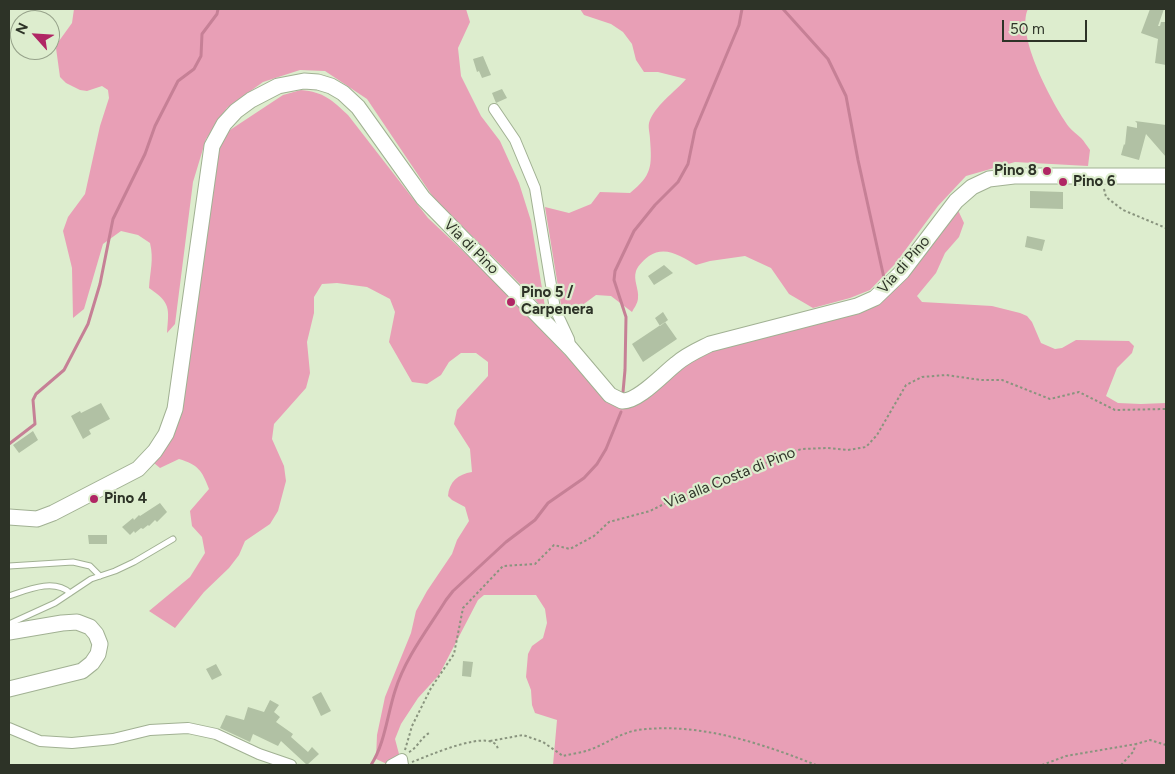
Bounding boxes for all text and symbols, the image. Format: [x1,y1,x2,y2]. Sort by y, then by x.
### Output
north arrow [10,10,60,60]
scale bar [1005,10,1090,42]
text: N [12,20,32,37]
text: 50 m [1010,20,1045,38]
place label: Pino 8 [994,162,1037,180]
marker: Pino 8 [1041,165,1053,177]
place label: Pino 6 [1073,173,1115,191]
marker: Pino 6 [1057,176,1069,188]
street label: Via di Pino [440,216,502,278]
street label: Via di Pino [874,233,934,297]
place label: Pino 5 / Carpenera [521,284,593,319]
marker: Pino 5 / Carpenera [505,296,517,308]
street label: Via alla Costa di Pino [662,444,798,512]
place label: Pino 4 [104,490,147,508]
marker: Pino 4 [88,493,100,505]

